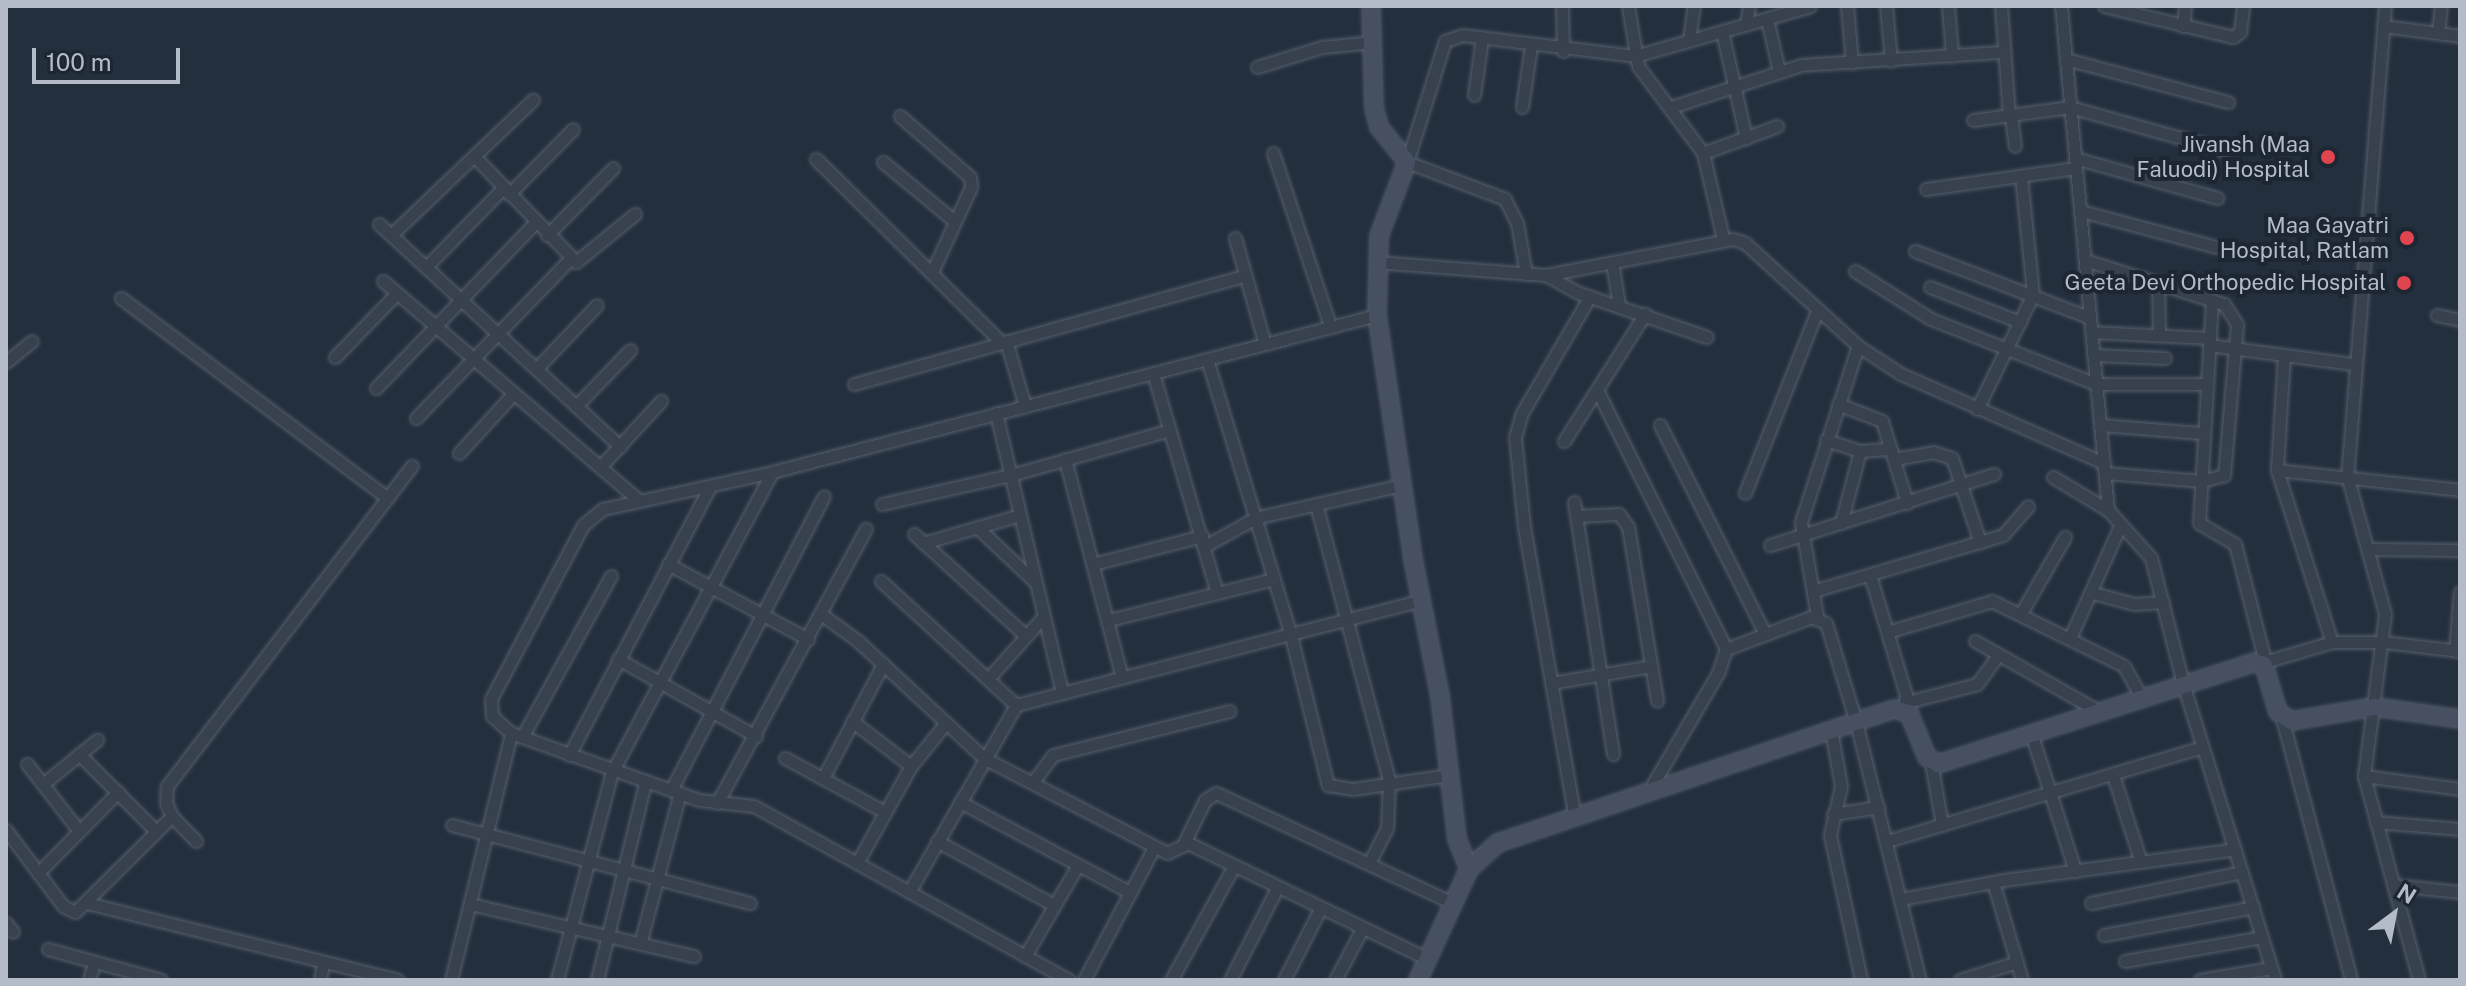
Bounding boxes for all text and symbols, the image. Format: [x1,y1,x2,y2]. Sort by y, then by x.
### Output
scale bar [36,32,184,82]
text: 100 m [46,48,112,76]
place label: Jivansh (Maa Faluodi) Hospital [2137,131,2310,182]
marker: Jivansh (Maa Faluodi) Hospital [2317,146,2339,168]
place label: Maa Gayatri Hospital, Ratlam [2219,212,2389,264]
marker: Maa Gayatri Hospital, Ratlam [2396,227,2418,249]
place label: Geeta Devi Orthopedic Hospital [2064,270,2386,296]
marker: Geeta Devi Orthopedic Hospital [2393,272,2415,294]
north arrow [2354,874,2434,954]
text: N [2393,878,2421,909]

